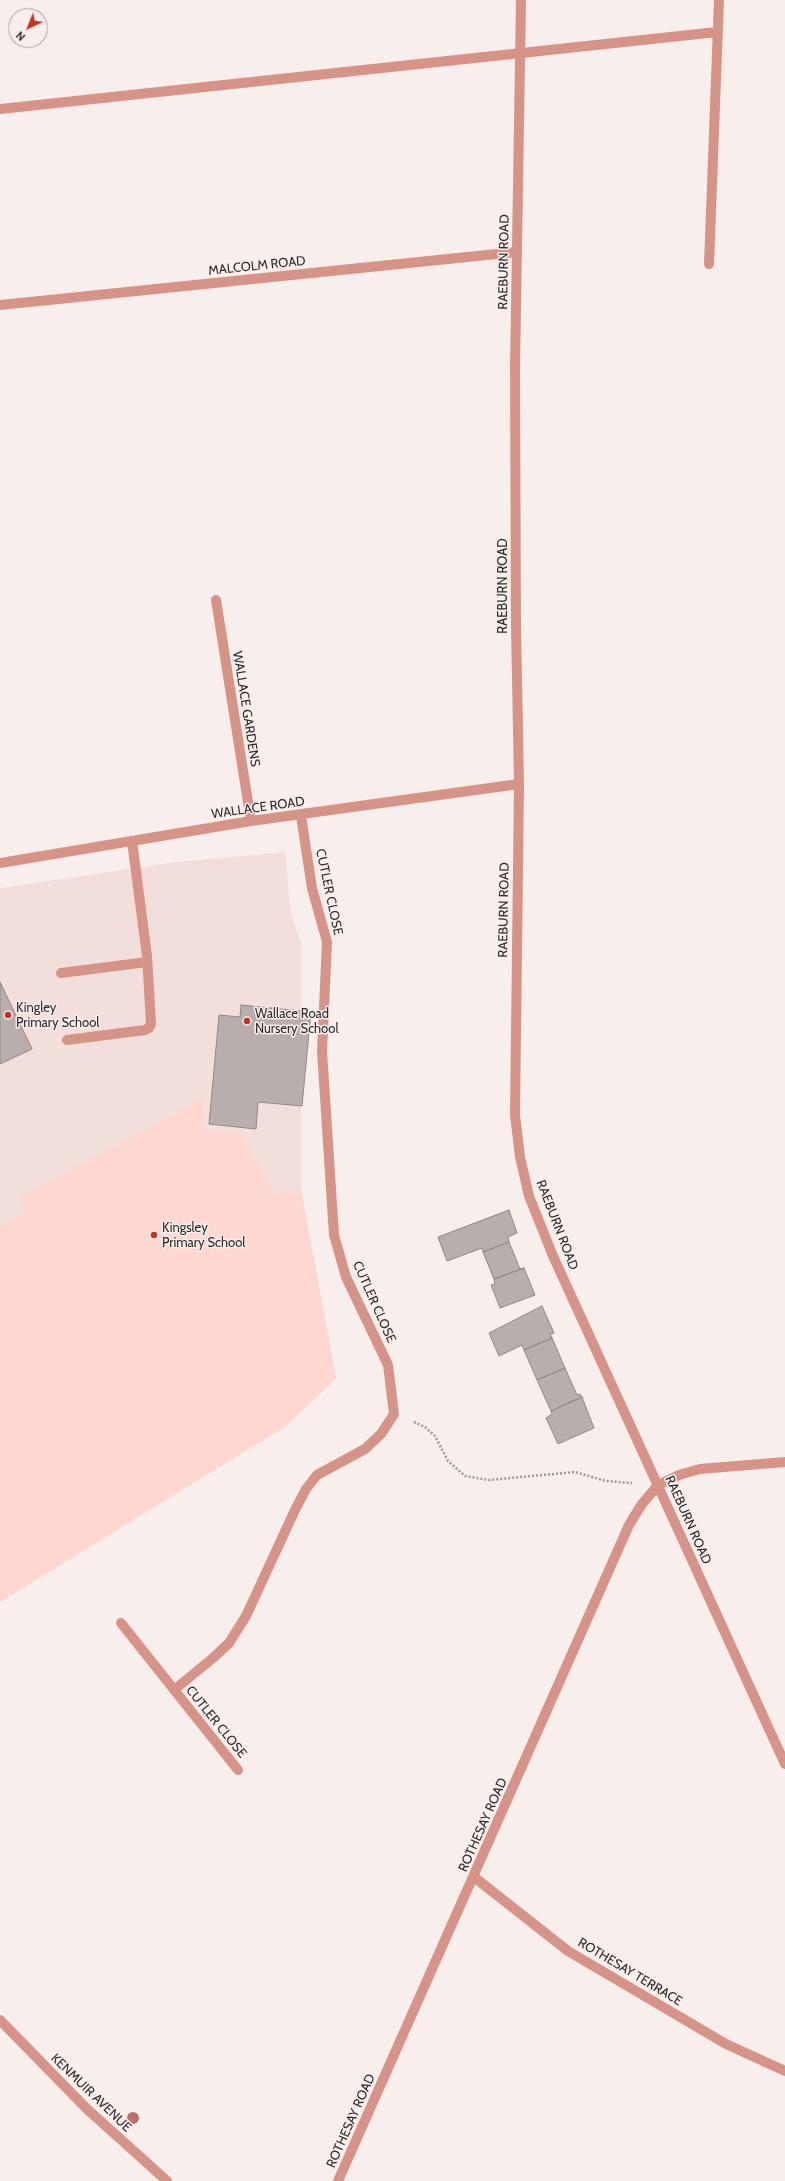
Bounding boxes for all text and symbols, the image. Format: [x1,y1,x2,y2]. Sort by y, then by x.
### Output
north arrow [8,8,48,48]
text: N [13,28,28,44]
street label: RAEBURN ROAD [495,214,513,310]
street label: MALCOLM ROAD [208,253,306,279]
street label: RAEBURN ROAD [495,538,511,634]
street label: WALLACE GARDENS [229,650,263,768]
street label: WALLACE ROAD [210,794,306,822]
street label: CUTLER CLOSE [312,847,346,937]
street label: RAEBURN ROAD [495,862,513,958]
place label: Kingley Primary School [16,1000,99,1031]
place label: Wallace Road Nursery School [255,1006,338,1037]
marker: Kingley Primary School [3,1010,13,1020]
marker: Wallace Road Nursery School [242,1016,252,1026]
street label: RAEBURN ROAD [533,1178,581,1272]
place label: Kingsley Primary School [162,1220,245,1251]
marker: Kingsley Primary School [149,1230,159,1240]
street label: CUTLER CLOSE [349,1259,399,1345]
street label: RAEBURN ROAD [661,1473,715,1567]
street label: CUTLER CLOSE [182,1683,250,1761]
street label: ROTHESAY ROAD [455,1776,511,1874]
street label: ROTHESAY TERRACE [575,1935,685,2009]
street label: KENMUIR AVENUE [48,2051,134,2135]
street label: ROTHESAY ROAD [323,2072,379,2170]

